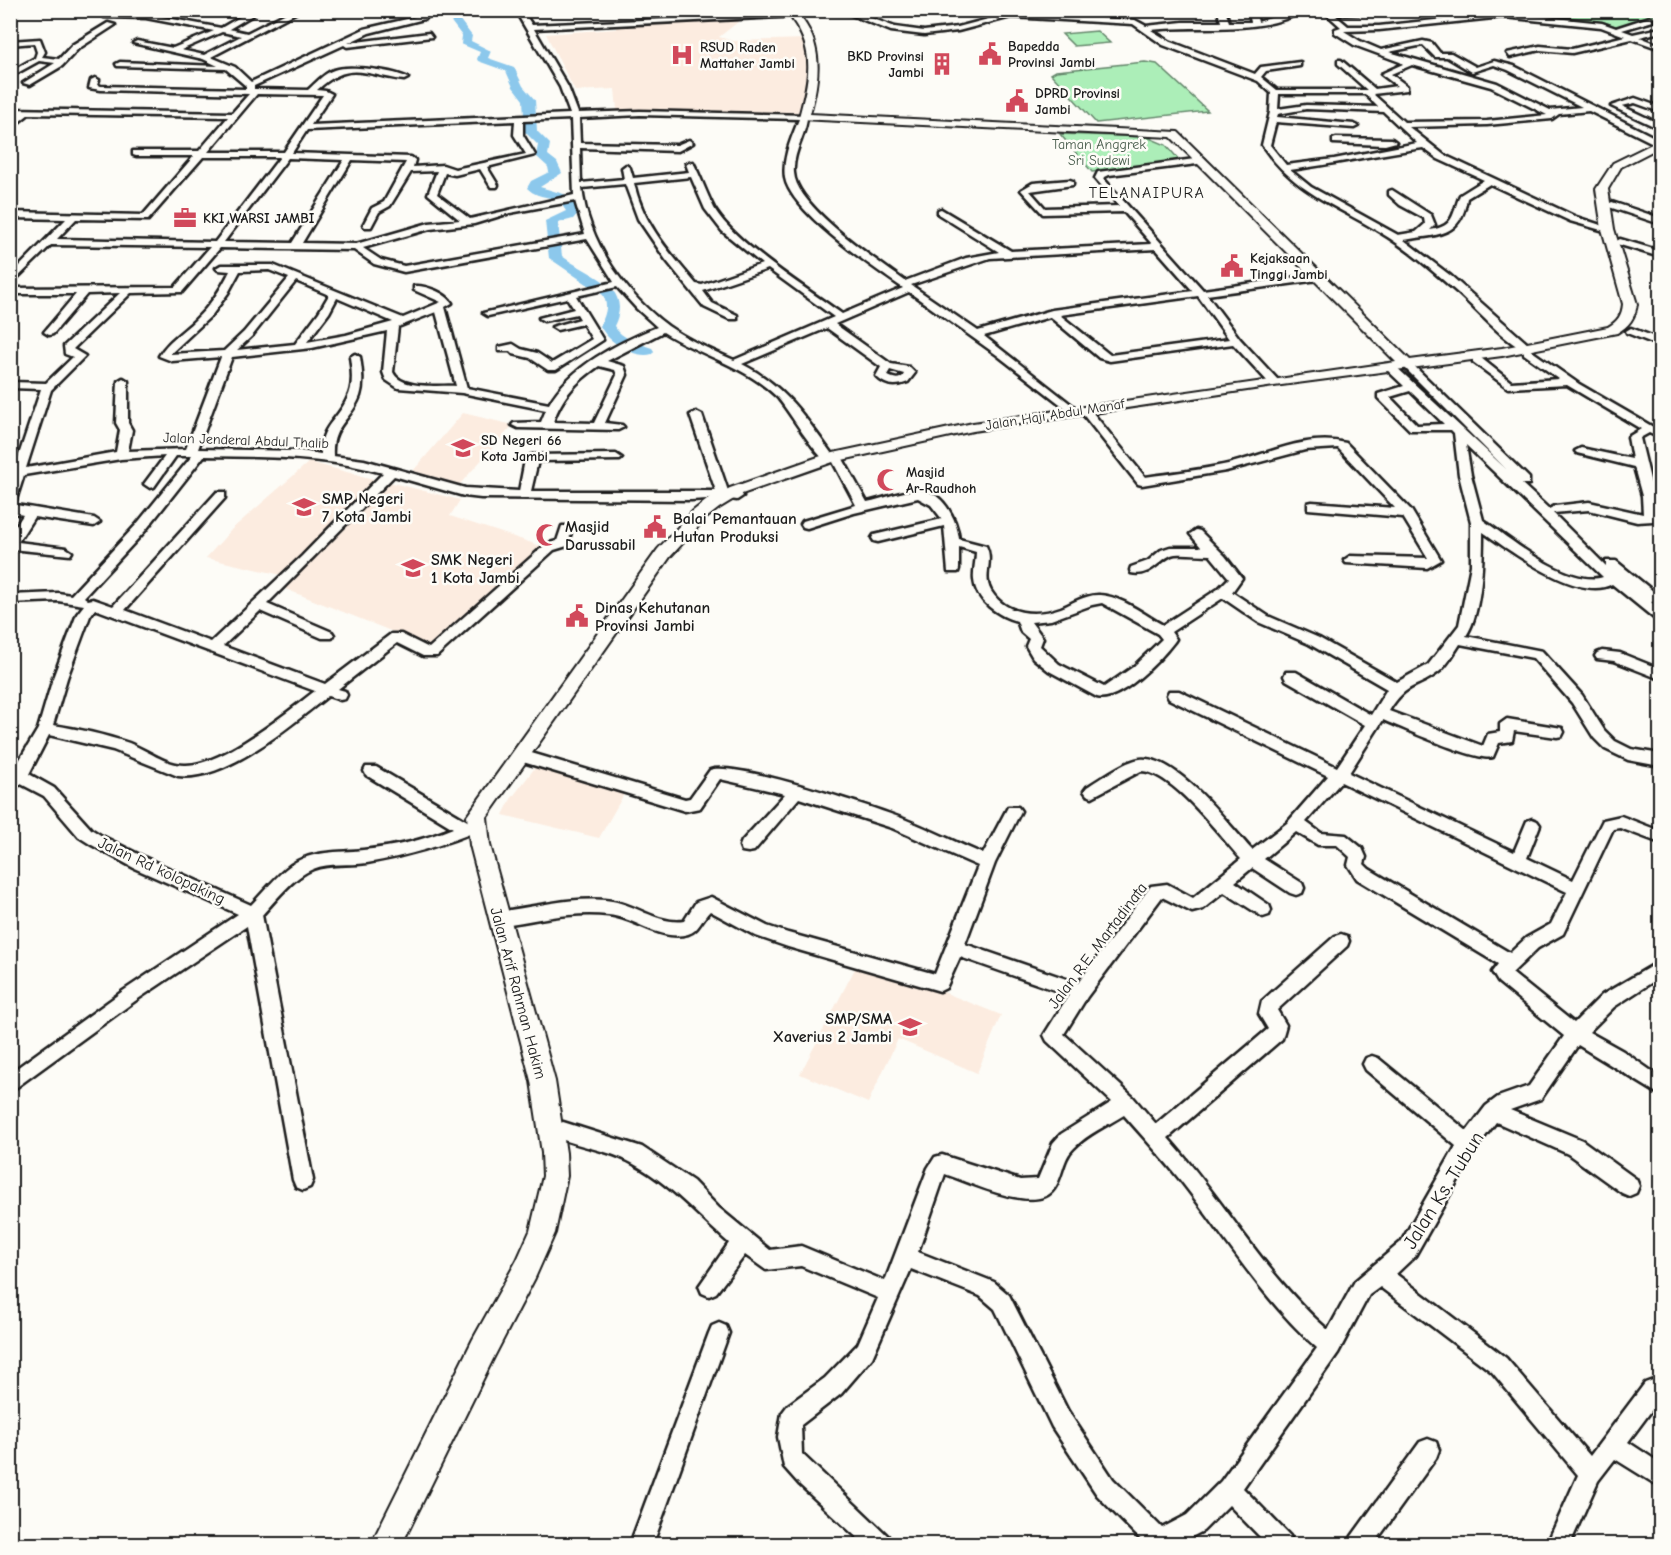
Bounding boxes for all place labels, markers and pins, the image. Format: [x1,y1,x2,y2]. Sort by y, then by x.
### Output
place label: Bapedda Provinsi Jambi [1008,38,1095,71]
place label: RSUD Raden Mattaher Jambi [700,39,795,72]
public building icon: Bapedda Provinsi Jambi [977,41,1003,67]
hospital icon: RSUD Raden Mattaher Jambi [669,42,695,68]
place label: BKD Provinsi Jambi [847,48,924,81]
building icon: BKD Provinsi Jambi [929,51,955,77]
place label: DPRD Provinsi Jambi [1035,85,1120,118]
public building icon: DPRD Provinsi Jambi [1004,88,1030,114]
office icon: KKI WARSI JAMBI [172,205,198,231]
place label: KKI WARSI JAMBI [203,210,315,227]
place label: Kejaksaan Tinggi Jambi [1250,250,1328,283]
public building icon: Kejaksaan Tinggi Jambi [1219,253,1245,279]
place label: SD Negeri 66 Kota Jambi [481,432,562,465]
school or university icon: SD Negeri 66 Kota Jambi [450,435,476,461]
place label: Masjid Ar-Raudhoh [906,464,976,497]
mosque icon: Masjid Ar-Raudhoh [875,467,901,493]
place label: SMP Negeri 7 Kota Jambi [322,490,412,526]
school or university icon: SMP Negeri 7 Kota Jambi [291,494,317,520]
place label: Balai Pemantauan Hutan Produksi [673,510,797,546]
public building icon: Balai Pemantauan Hutan Produksi [642,514,668,540]
place label: Masjid Darussabil [565,518,636,554]
mosque icon: Masjid Darussabil [534,522,560,548]
place label: SMK Negeri 1 Kota Jambi [431,551,520,587]
school or university icon: SMK Negeri 1 Kota Jambi [400,555,426,581]
place label: Dinas Kehutanan Provinsi Jambi [595,599,710,635]
public building icon: Dinas Kehutanan Provinsi Jambi [564,603,590,629]
place label: SMP/SMA Xaverius 2 Jambi [773,1010,892,1046]
school or university icon: SMP/SMA Xaverius 2 Jambi [897,1014,923,1040]

